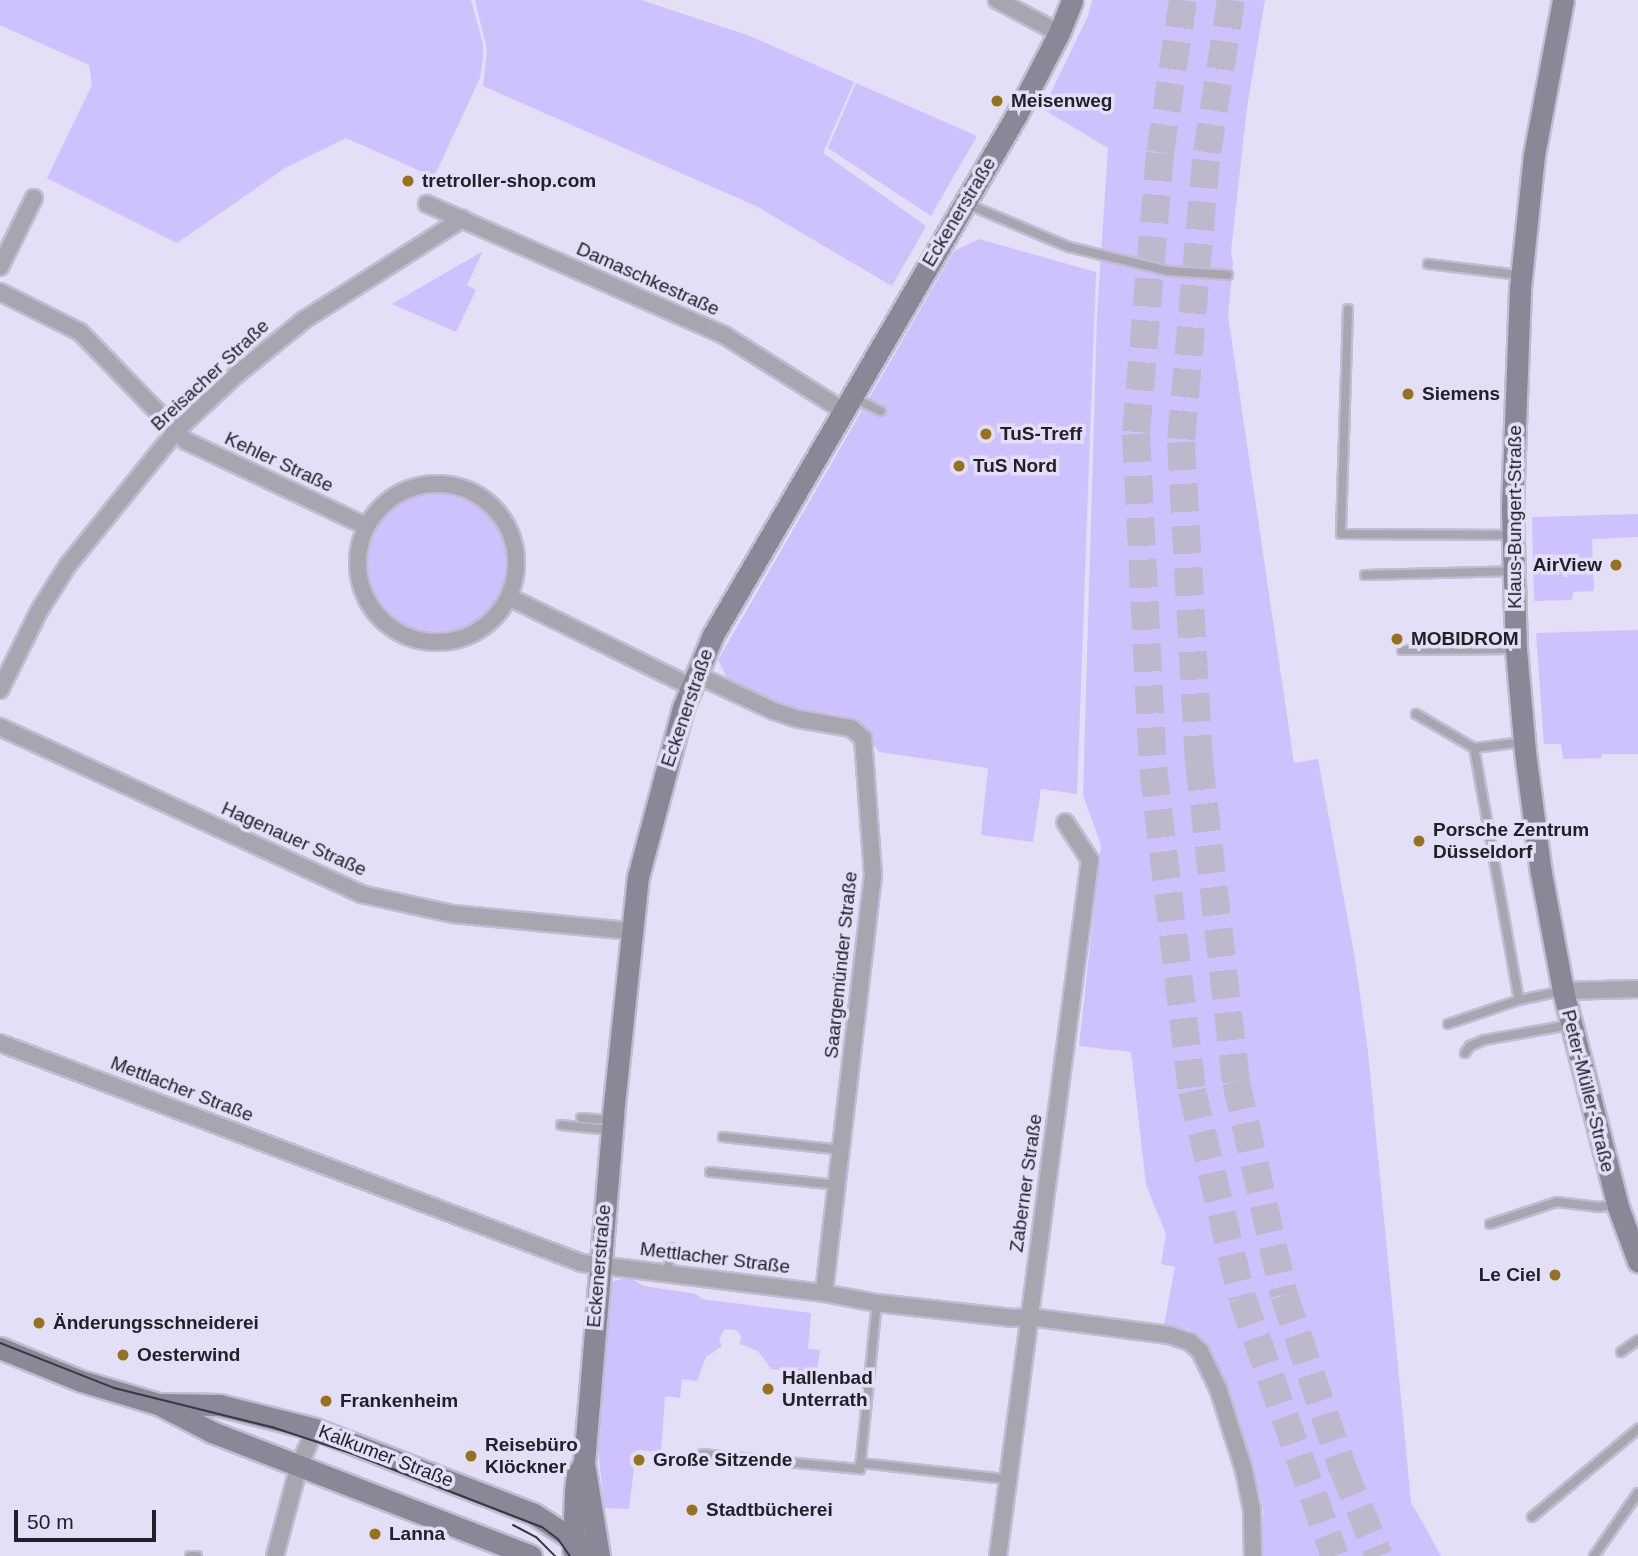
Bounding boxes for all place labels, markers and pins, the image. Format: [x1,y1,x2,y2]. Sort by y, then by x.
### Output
place label: Meisenweg [1011,90,1112,112]
marker: Meisenweg [989,93,1005,109]
place label: tretroller-shop.com [422,170,596,192]
marker: tretroller-shop.com [400,173,416,189]
place label: Siemens [1422,383,1500,405]
marker: Siemens [1400,386,1416,402]
place label: TuS-Treff [1000,423,1082,445]
marker: TuS-Treff [978,426,994,442]
place label: TuS Nord [973,455,1057,477]
marker: TuS Nord [951,458,967,474]
place label: AirView [1533,554,1602,576]
marker: AirView [1608,557,1624,573]
place label: MOBIDROM [1411,628,1519,650]
marker: MOBIDROM [1389,631,1405,647]
place label: Porsche Zentrum Düsseldorf [1433,819,1589,863]
marker: Porsche Zentrum Düsseldorf [1411,833,1427,849]
place label: Le Ciel [1479,1264,1541,1286]
marker: Le Ciel [1547,1267,1563,1283]
place label: Änderungsschneiderei [53,1312,259,1334]
marker: Änderungsschneiderei [31,1315,47,1331]
place label: Oesterwind [137,1344,240,1366]
marker: Oesterwind [115,1347,131,1363]
place label: Hallenbad Unterrath [782,1367,873,1411]
marker: Hallenbad Unterrath [760,1381,776,1397]
place label: Frankenheim [340,1390,458,1412]
marker: Frankenheim [318,1393,334,1409]
place label: Reisebüro Klöckner [485,1434,578,1478]
marker: Reisebüro Klöckner [463,1448,479,1464]
place label: Große Sitzende [653,1449,792,1471]
marker: Große Sitzende [631,1452,647,1468]
place label: Stadtbücherei [706,1499,833,1521]
marker: Stadtbücherei [684,1502,700,1518]
place label: Lanna [389,1523,445,1545]
marker: Lanna [367,1526,383,1542]

